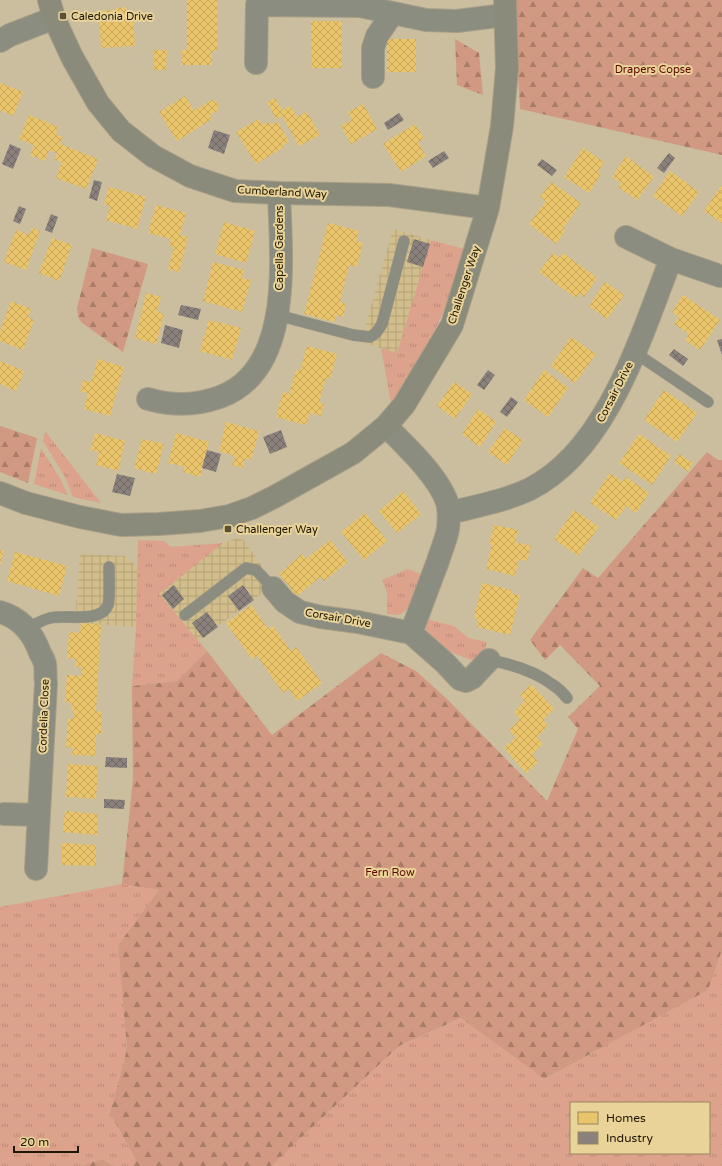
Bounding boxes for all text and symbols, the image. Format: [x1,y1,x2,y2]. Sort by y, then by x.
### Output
place label: Caledonia Drive [71,10,153,23]
marker: Caledonia Drive [58,11,68,21]
park label: Drapers Copse [615,63,691,76]
street label: Cumberland Way [237,183,327,201]
street label: Capella Gardens [273,205,286,291]
street label: Challenger Way [445,244,483,326]
street label: Corsair Drive [594,359,636,425]
place label: Challenger Way [236,523,318,536]
marker: Challenger Way [223,524,233,534]
street label: Corsair Drive [304,606,372,630]
street label: Cordelia Close [36,679,52,753]
park label: Fern Row [365,866,415,879]
legend [570,1102,710,1154]
text: Homes [606,1111,646,1125]
scale bar [14,1128,78,1154]
text: Industry [606,1131,653,1145]
text: 20 m [20,1135,49,1149]

